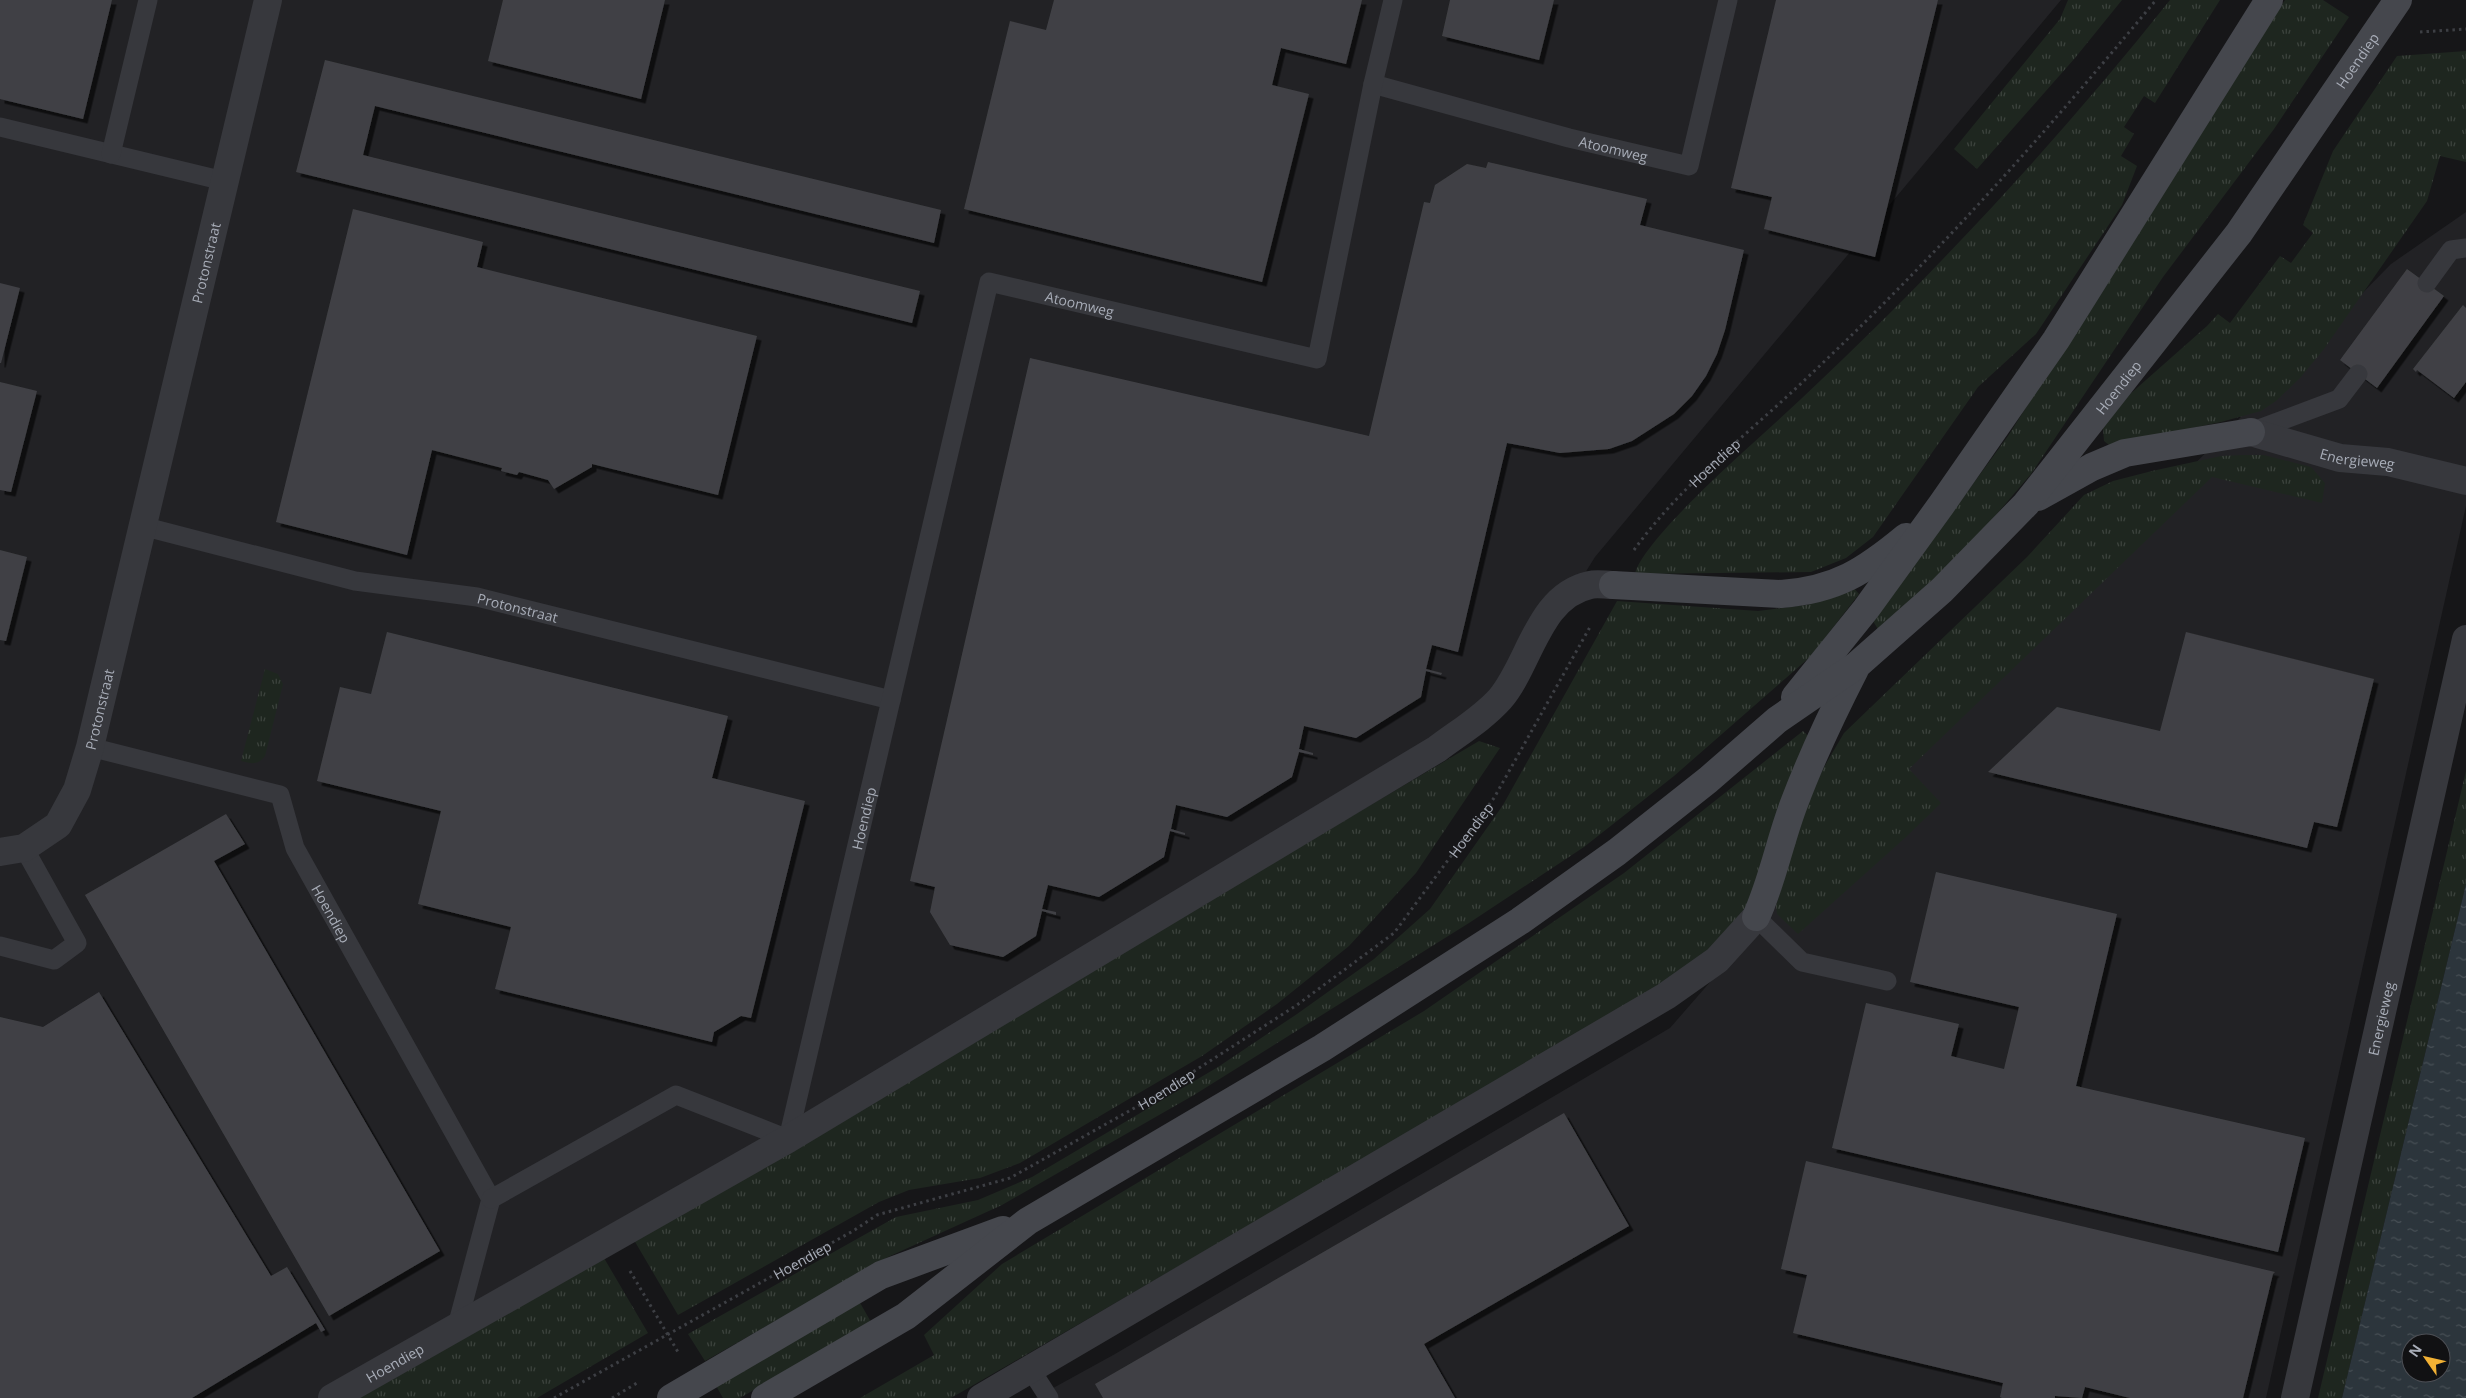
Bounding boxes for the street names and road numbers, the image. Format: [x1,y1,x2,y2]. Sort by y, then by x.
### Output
street label: Hoendiep [2331,29,2383,92]
street label: Atoomweg [1577,131,1650,166]
street label: Protonstraat [187,220,224,305]
street label: Atoomweg [1043,286,1116,321]
street label: Hoendiep [2091,356,2145,418]
street label: Hoendiep [1684,434,1744,491]
street label: Energieweg [2318,443,2397,473]
street label: Protonstraat [475,588,560,626]
street label: Protonstraat [80,667,118,752]
street label: Hoendiep [847,785,880,851]
street label: Hoendiep [1444,798,1497,861]
street label: Hoendiep [308,881,355,946]
street label: Energieweg [2363,979,2398,1057]
street label: Hoendiep [1134,1064,1198,1114]
street label: Hoendiep [769,1236,834,1283]
street label: Hoendiep [362,1338,427,1386]

